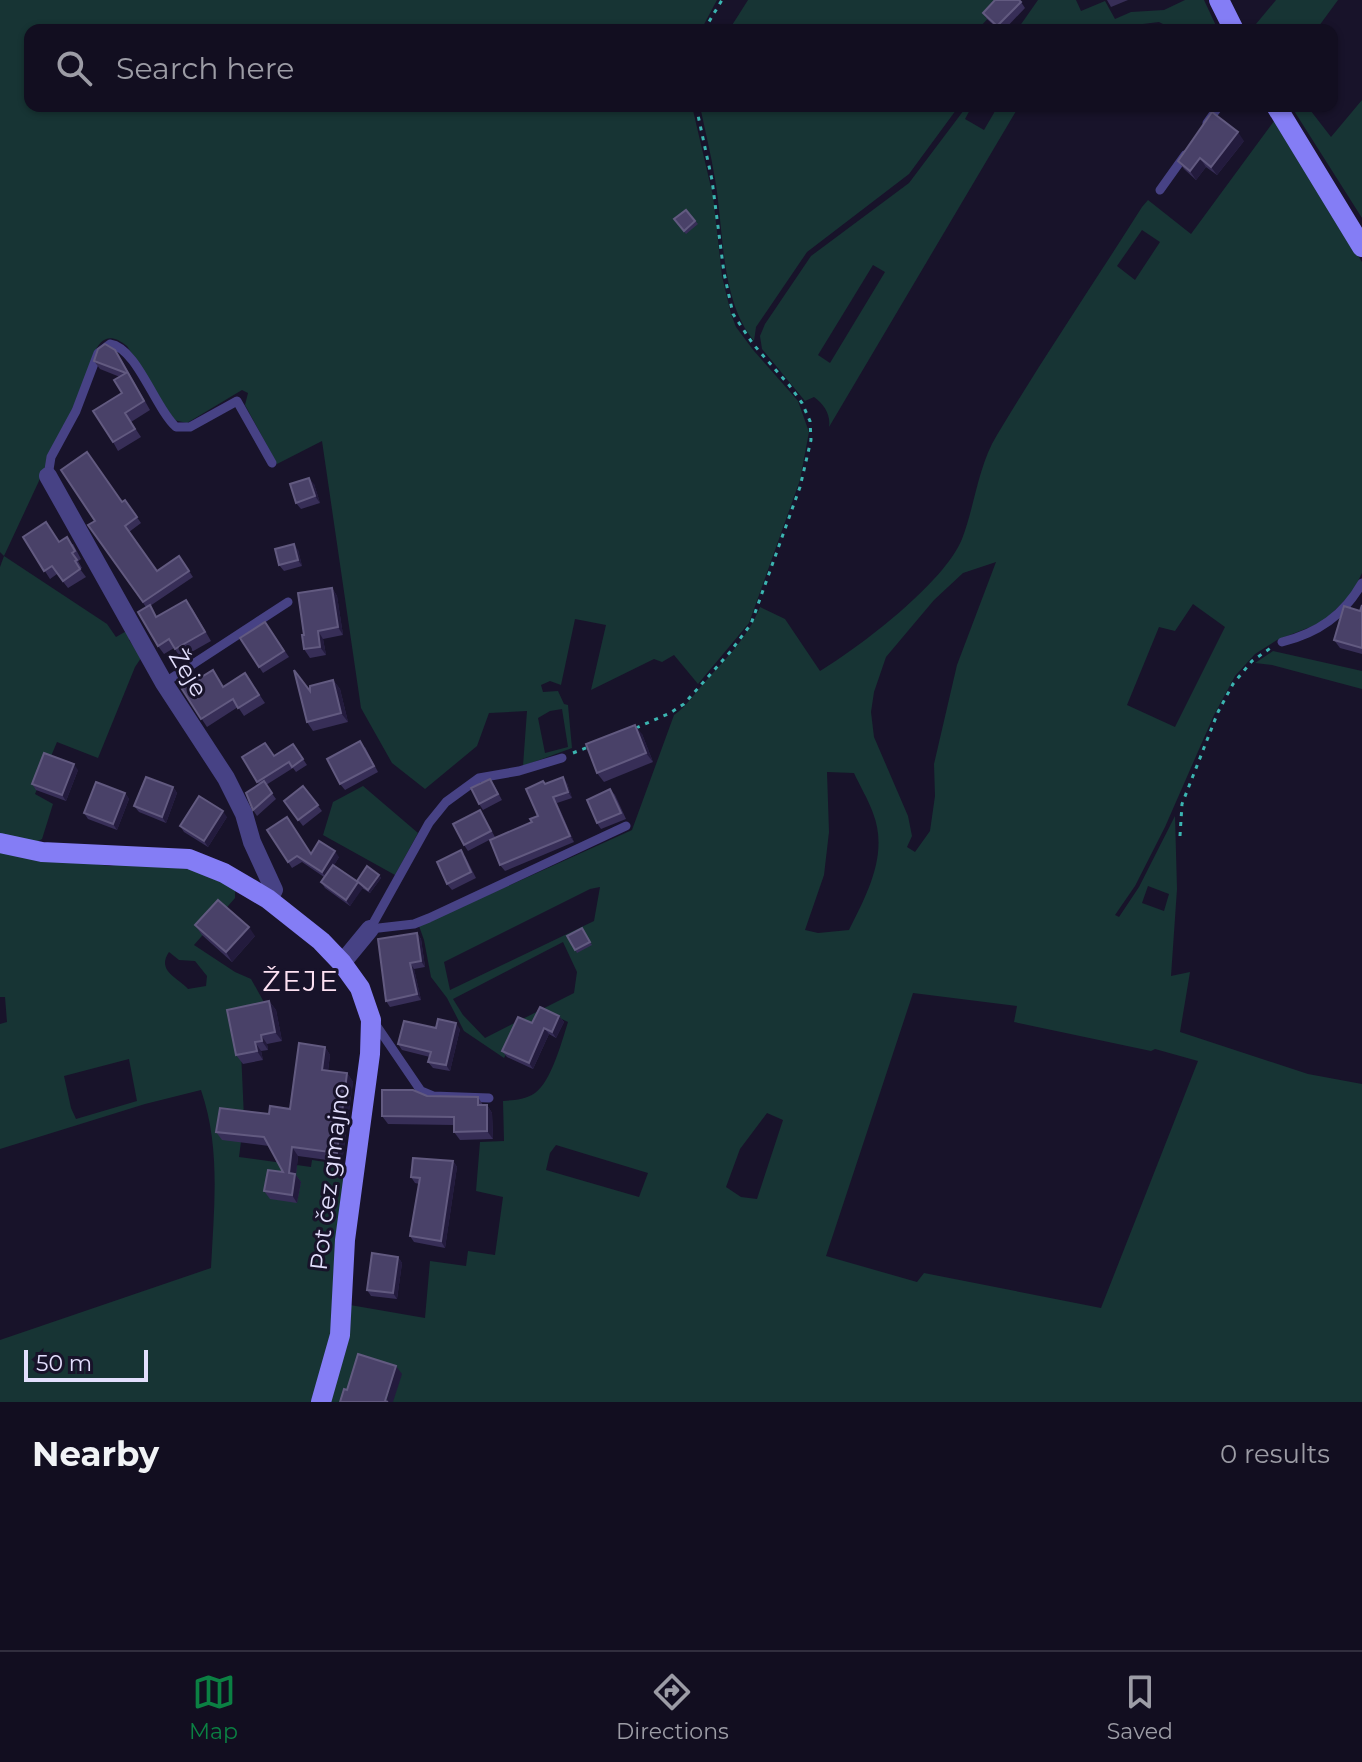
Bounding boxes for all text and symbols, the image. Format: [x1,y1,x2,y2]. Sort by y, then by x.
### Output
search box [24,24,1338,112]
icon: search [52,46,96,90]
text: Search here [116,50,294,87]
street label: Žeje [163,644,214,702]
district label: ŽEJE [262,964,340,998]
street label: Pot čez gmajno [304,1082,355,1272]
scale bar [24,1346,148,1382]
text: 50 m [36,1350,92,1377]
text: Nearby [32,1433,159,1475]
text: 0 results [1220,1438,1330,1470]
tab: Map [189,1670,238,1745]
tab: Directions [616,1670,729,1745]
tab: Saved [1107,1670,1173,1745]

